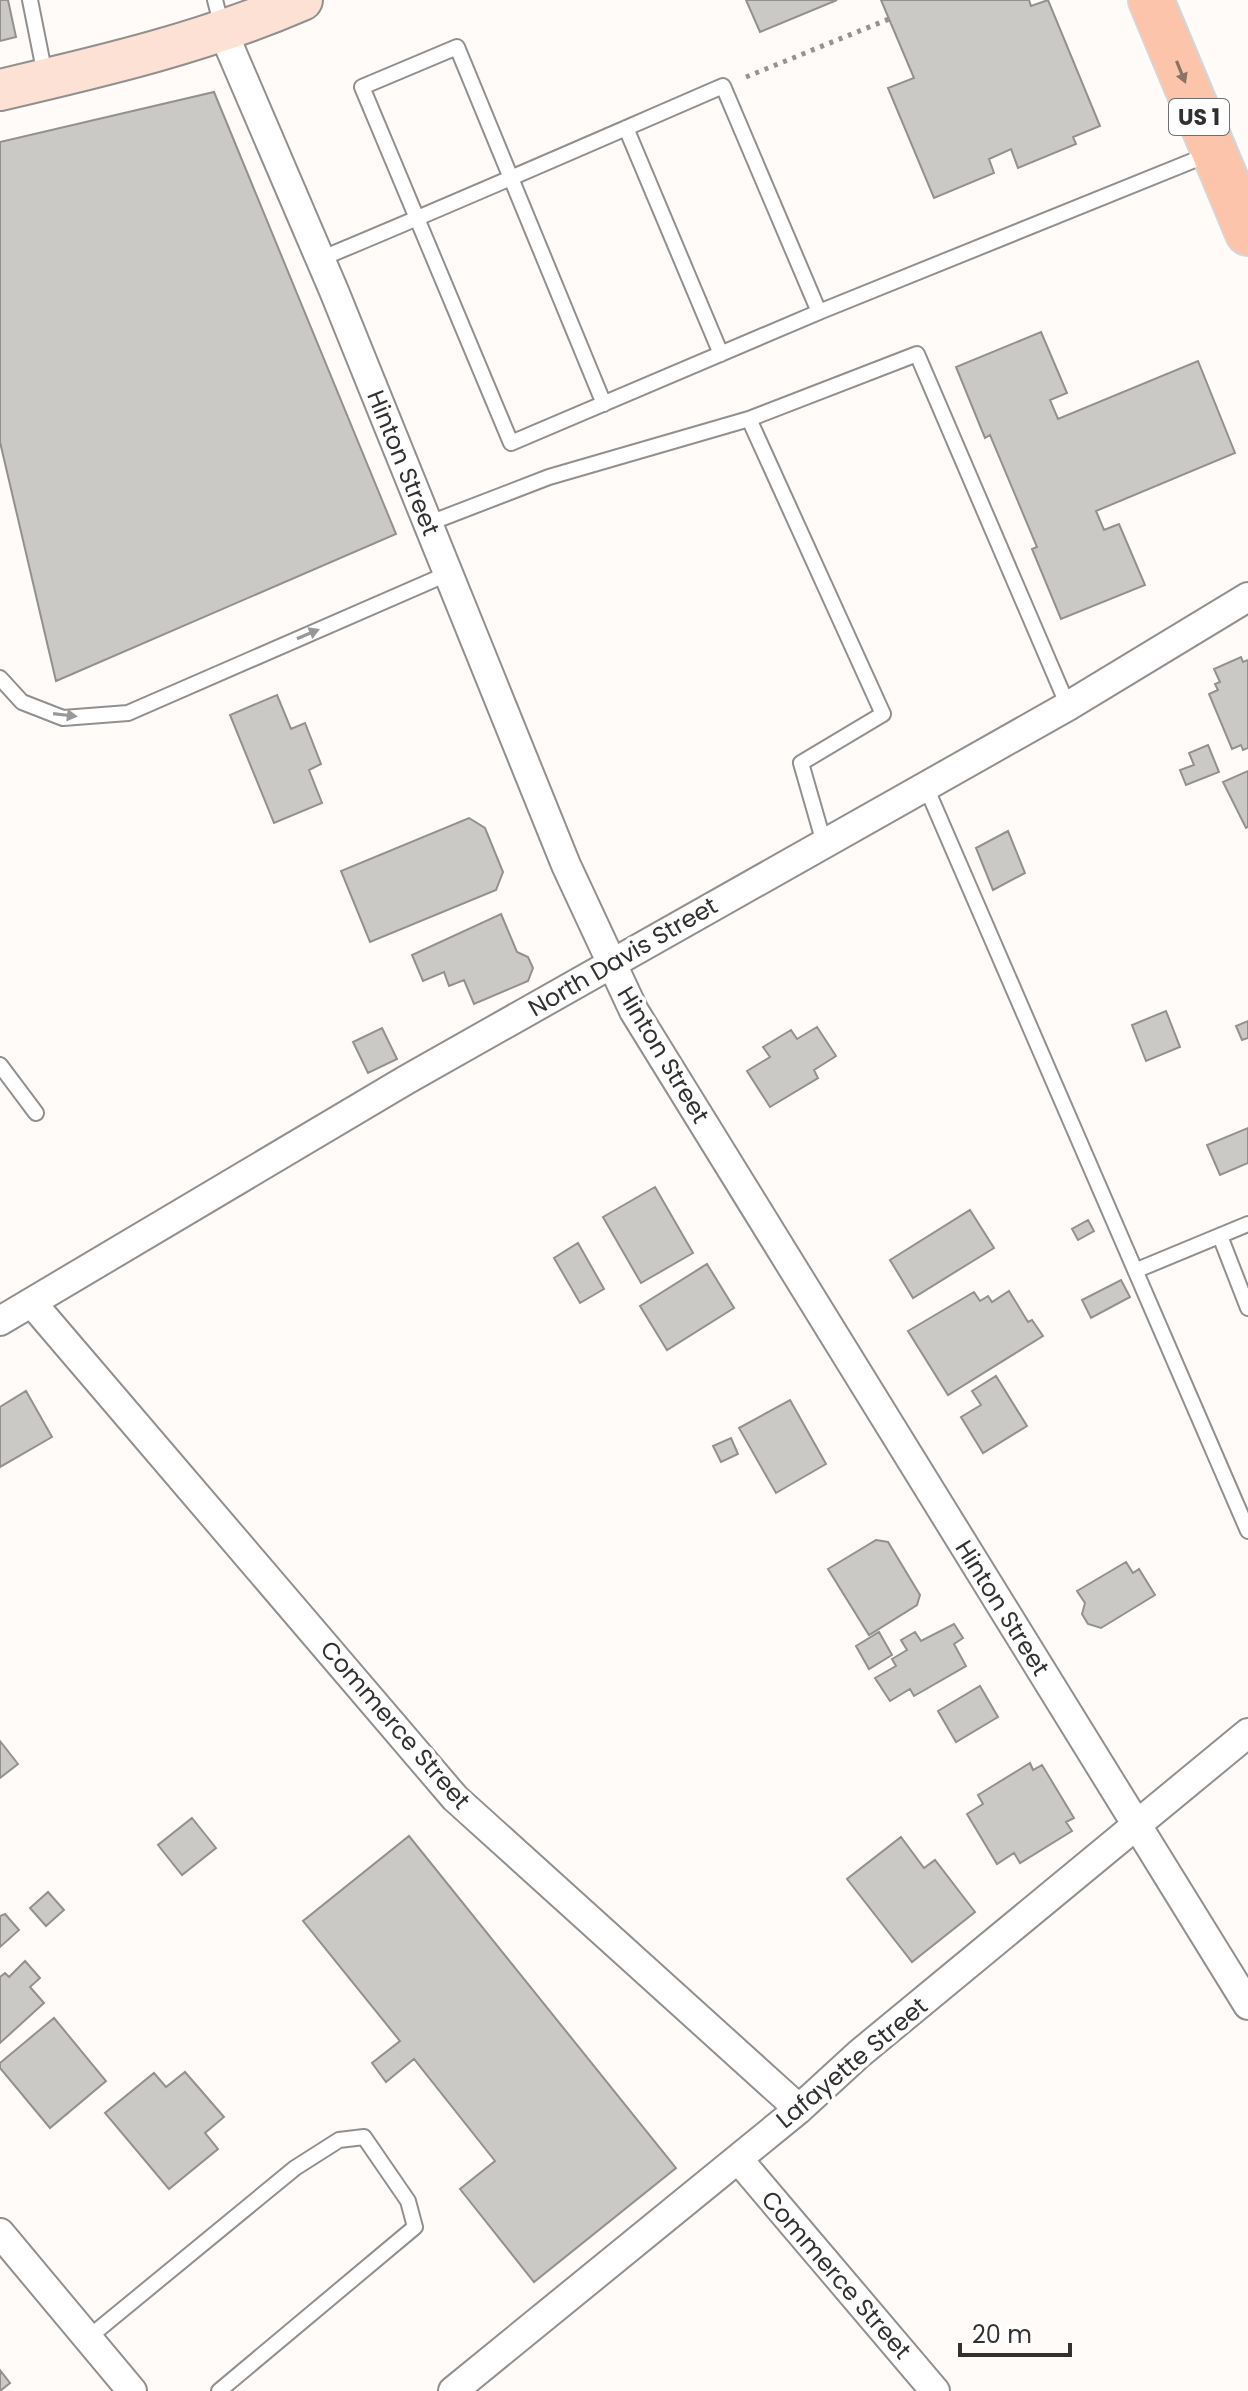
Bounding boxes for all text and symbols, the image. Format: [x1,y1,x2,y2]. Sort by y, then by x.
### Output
one-way arrow [1175,60,1188,84]
road number: US 1 [1169,99,1229,135]
street label: Hinton Street [359,385,448,540]
one-way arrow [296,627,320,640]
one-way arrow [53,709,78,722]
street label: North Davis Street [522,889,723,1024]
street label: Hinton Street [610,980,717,1129]
street label: Hinton Street [948,1534,1057,1682]
street label: Commerce Street [313,1633,478,1816]
street label: Lafayette Street [769,1990,934,2136]
street label: Commerce Street [754,2183,919,2366]
scale bar [960,2307,1070,2357]
text: 20 m [972,2318,1032,2351]

